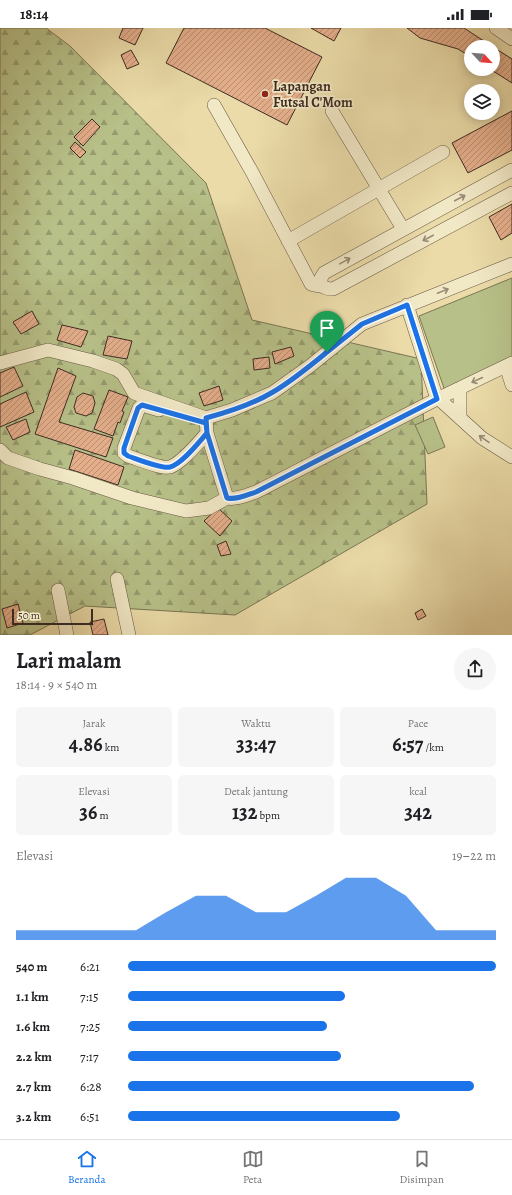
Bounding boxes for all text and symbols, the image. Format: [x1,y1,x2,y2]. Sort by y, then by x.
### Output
text: 18:14 [20,4,49,24]
north arrow [464,40,500,76]
map controls [464,40,500,120]
place label: Lapangan Futsal C'Mom [273,77,353,112]
button: layers [464,84,500,120]
marker: Lapangan Futsal C'Mom [260,89,270,99]
one-way arrow [453,194,465,202]
one-way arrow [422,235,434,242]
one-way arrow [339,256,351,264]
one-way arrow [437,287,449,294]
pin [310,311,344,352]
icon: arrive [316,317,338,339]
one-way arrow [471,377,483,384]
one-way arrow [479,435,490,443]
scale bar [12,607,93,626]
text: 50 m [18,608,40,623]
text: Lari malam [16,646,122,676]
button: share [454,648,496,690]
text: 18:14 · 9 × 540 m [16,676,97,693]
text: Jarak [82,716,106,731]
text: Waktu [241,716,271,731]
text: Pace [408,716,428,731]
text: 4.86 [69,731,103,758]
text: 33:47 [236,731,276,758]
text: 6:57 [392,731,423,758]
text: km [103,740,119,755]
text: /km [423,740,444,755]
text: Elevasi [78,784,110,799]
text: Detak jantung [224,784,288,799]
text: kcal [409,784,427,799]
text: 36 [79,799,97,826]
text: 132 [232,799,257,826]
text: 342 [404,799,432,826]
text: m [97,808,109,823]
text: bpm [257,808,280,823]
text: Elevasi [16,847,53,864]
text: 19–22 m [452,847,496,864]
text: 540 m [16,958,47,975]
text: 6:21 [80,958,100,975]
text: 1.1 km [16,988,49,1005]
text: 7:15 [80,988,99,1005]
text: 1.6 km [16,1018,50,1035]
text: 7:25 [80,1018,100,1035]
text: 2.2 km [16,1048,52,1065]
text: 7:17 [80,1048,98,1065]
text: 2.7 km [16,1078,51,1095]
text: 6:28 [80,1078,102,1095]
text: 3.2 km [16,1108,51,1125]
text: 6:51 [80,1108,99,1125]
tab: Beranda [68,1148,106,1187]
tab: Peta [242,1148,264,1187]
tab: Disimpan [400,1148,444,1187]

